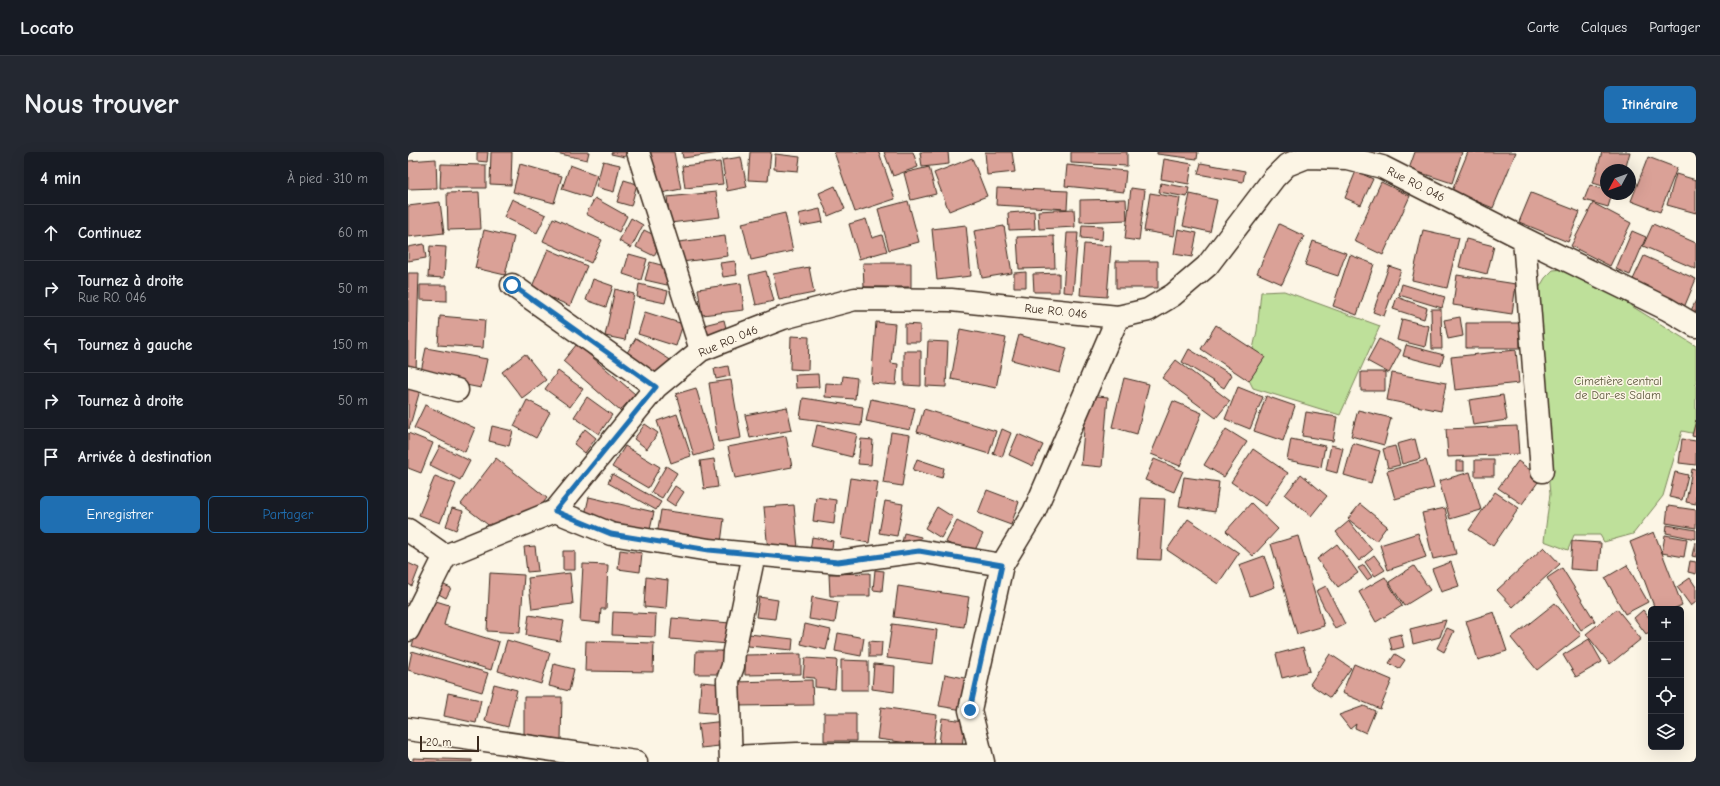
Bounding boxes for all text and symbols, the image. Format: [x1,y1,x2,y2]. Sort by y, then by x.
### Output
text: Locato [20,17,74,39]
text: Carte [1527,19,1559,36]
text: Calques [1581,19,1627,36]
text: Partager [1649,19,1700,36]
button: Itinéraire [1604,86,1696,123]
text: Nous trouver [24,88,179,120]
street label: Rue RO. 046 [1385,163,1447,205]
north arrow [1600,164,1636,200]
text: 4 min [40,169,81,188]
text: À pied · 310 m [287,171,368,186]
icon: ahead [40,222,62,244]
text: Continuez [78,224,141,242]
text: 60 m [338,225,368,240]
text: Tournez à droite [78,272,183,290]
route start [503,276,521,294]
icon: right [40,278,62,300]
text: 50 m [338,281,368,296]
text: Rue RO. 046 [78,290,146,305]
street label: Rue RO. 046 [1024,301,1088,321]
street label: Rue RO. 046 [696,322,760,360]
icon: left [40,334,62,356]
text: Tournez à gauche [78,336,192,354]
text: 150 m [333,337,368,352]
park label: Cimetière central de Dar-es Salam [1574,374,1662,402]
icon: right [40,390,62,412]
text: Tournez à droite [78,392,183,410]
text: 50 m [338,393,368,408]
icon: arrive [40,446,62,468]
text: Arrivée à destination [78,448,212,466]
button: Enregistrer [40,496,200,533]
button: Partager [208,496,368,533]
map controls [1648,606,1684,750]
button: + [1648,606,1684,642]
button: − [1648,642,1684,678]
button: locate [1648,678,1684,714]
route end [961,701,979,719]
button: layers [1648,714,1684,750]
scale bar [420,734,479,753]
text: 20 m [426,736,451,749]

